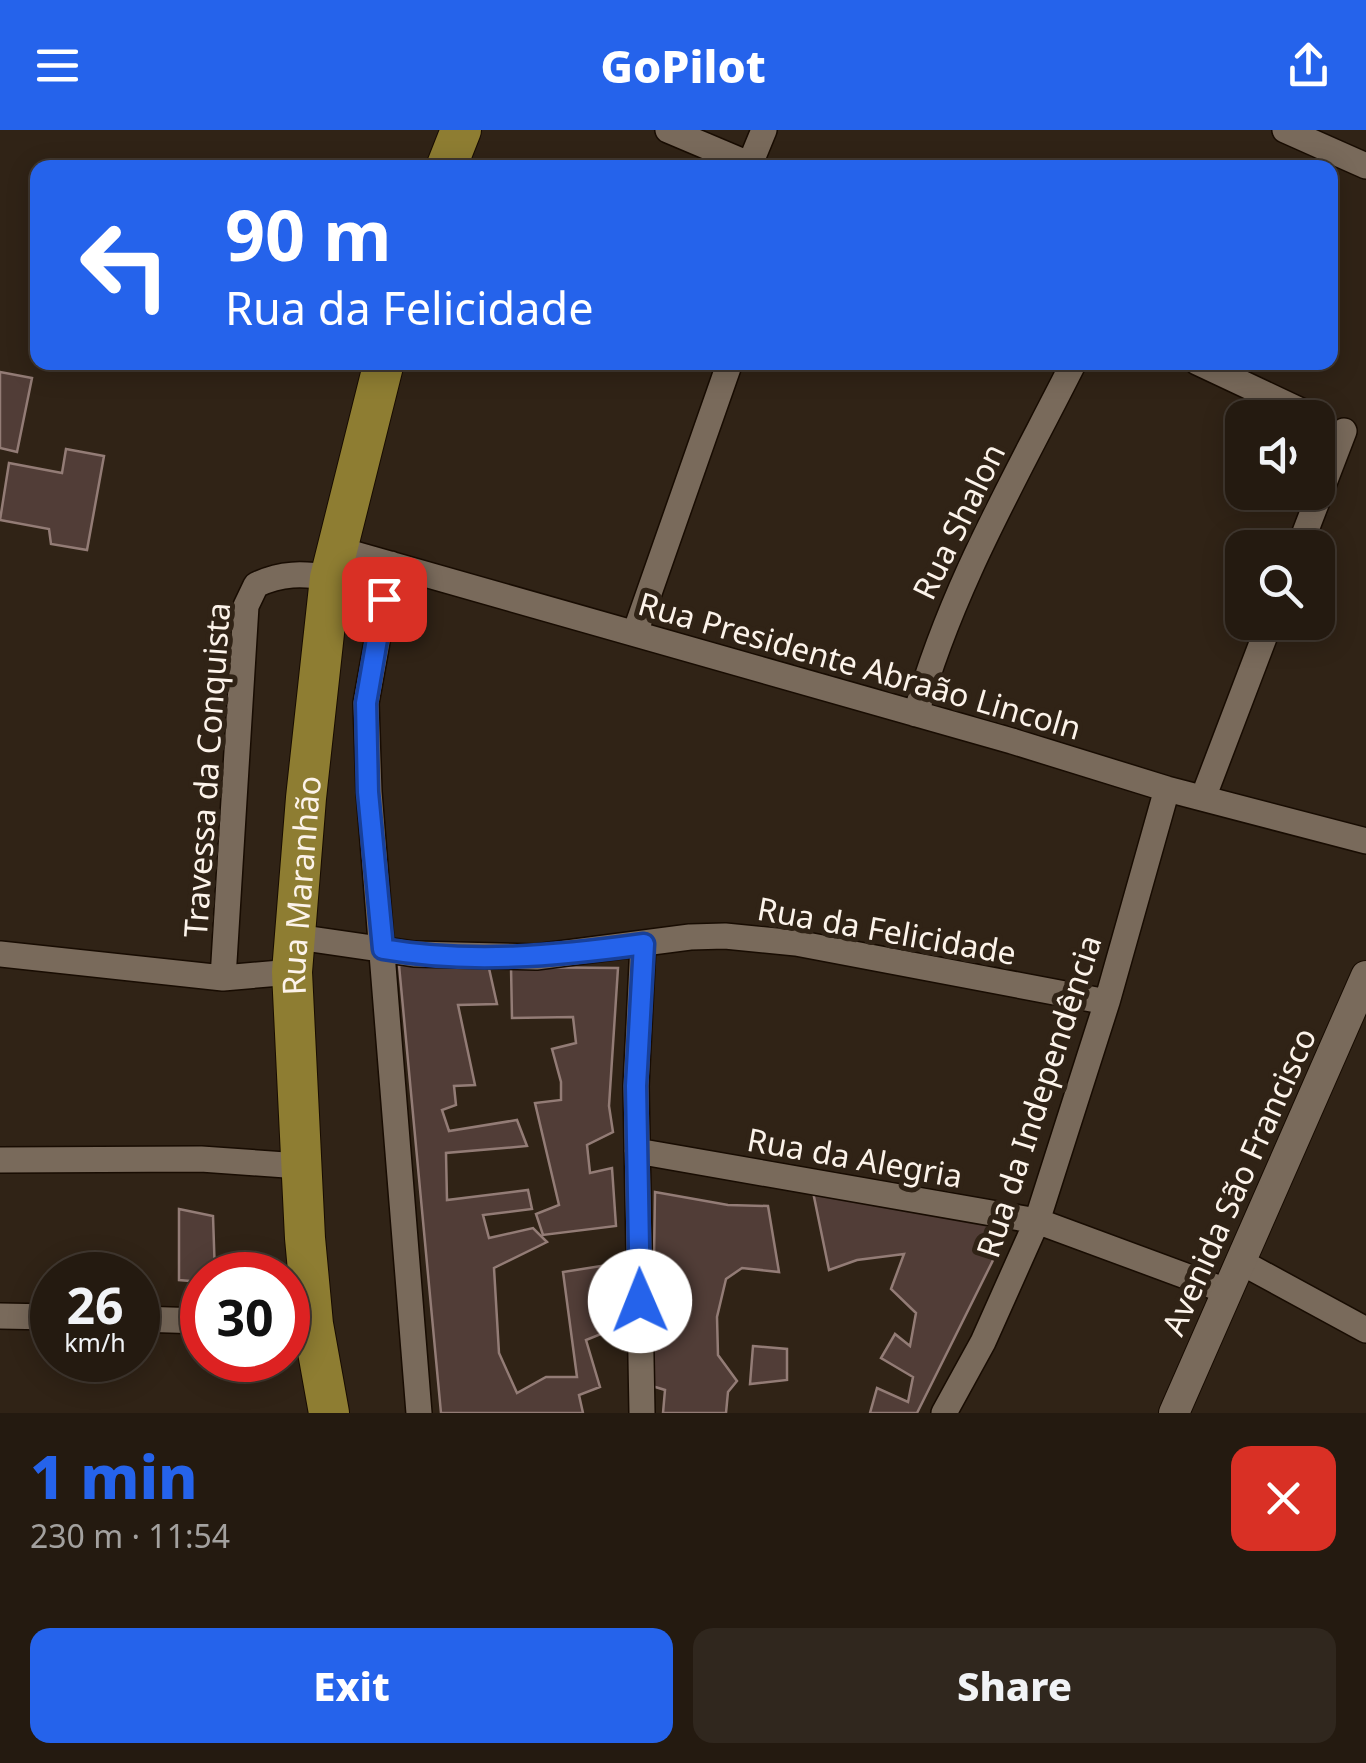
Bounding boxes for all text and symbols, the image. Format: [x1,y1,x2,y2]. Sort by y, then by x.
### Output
text: GoPilot [600,35,766,96]
icon: menu [30,38,85,93]
icon: share [1281,38,1336,93]
text: 90 m [225,186,392,282]
icon: left [60,200,190,330]
text: Rua da Felicidade [225,277,594,338]
map controls [1225,400,1335,640]
button: sound [1225,400,1335,510]
street label: Rua Shalon [902,436,1014,606]
button: search [1225,530,1335,640]
pin [342,557,427,642]
icon: arrive [357,572,412,627]
street label: Rua Presidente Abraão Lincoln [634,581,1086,749]
street label: Travessa da Conquista [173,601,239,939]
street label: Rua Maranhão [270,773,330,996]
street label: Rua da Felicidade [754,886,1020,974]
street label: Rua da Independência [966,929,1110,1263]
street label: Avenida São Francisco [1151,1020,1325,1342]
street label: Rua da Alegria [744,1117,966,1197]
position arrow [588,1249,692,1353]
speed limit sign: 30 [180,1252,310,1382]
text: 26 [66,1271,124,1339]
text: km/h [64,1325,126,1359]
text: 1 min [30,1435,198,1517]
button: close [1231,1446,1336,1551]
text: 230 m · 11:54 [30,1514,230,1557]
button: Exit [30,1628,673,1743]
button: Share [693,1628,1336,1743]

